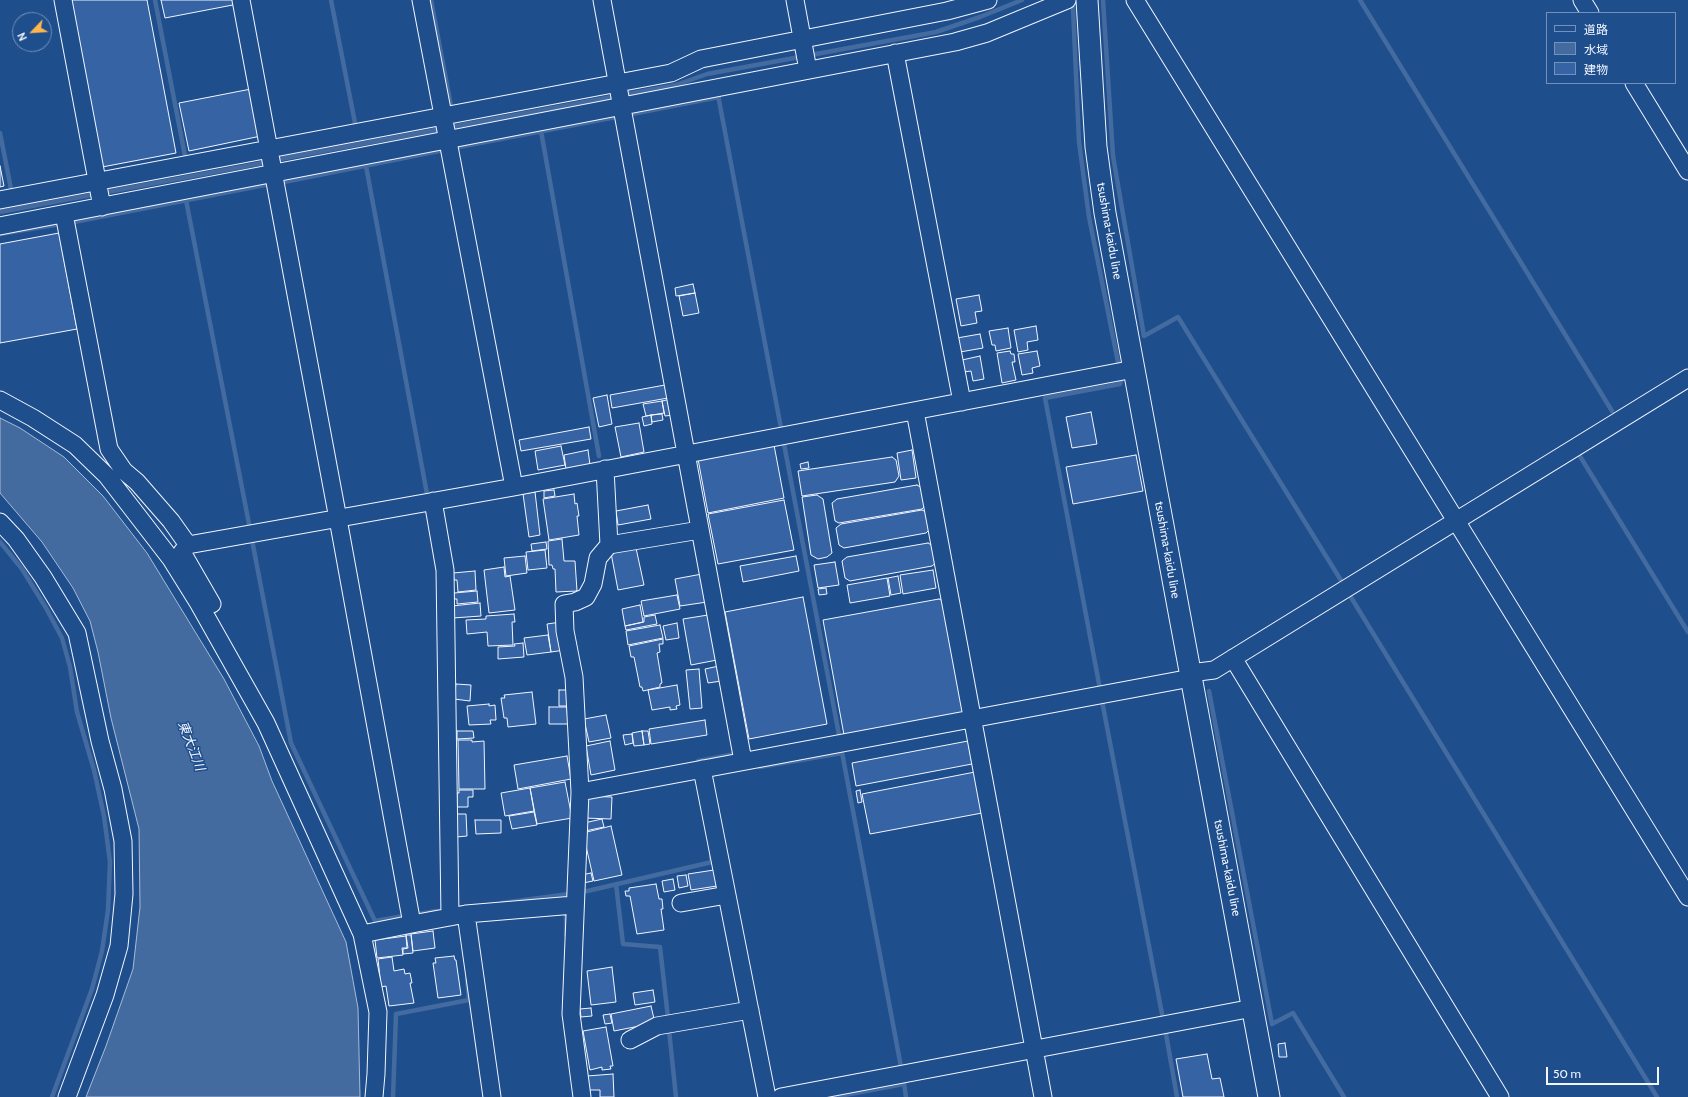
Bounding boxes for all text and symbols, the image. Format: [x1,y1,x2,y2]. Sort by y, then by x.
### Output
north arrow [12,12,52,52]
legend [1546,12,1676,84]
text: 道路 [1584,22,1608,37]
text: N [14,30,30,43]
text: 水域 [1584,42,1608,57]
text: 建物 [1584,62,1608,77]
street label: tsushima-kaidu line [1093,181,1125,281]
street label: tsushima-kaidu line [1151,500,1183,600]
water label: 東大江川 [174,719,208,773]
street label: tsushima-kaidu line [1211,818,1243,918]
scale bar [1548,1059,1661,1085]
text: 50 m [1553,1066,1581,1081]

